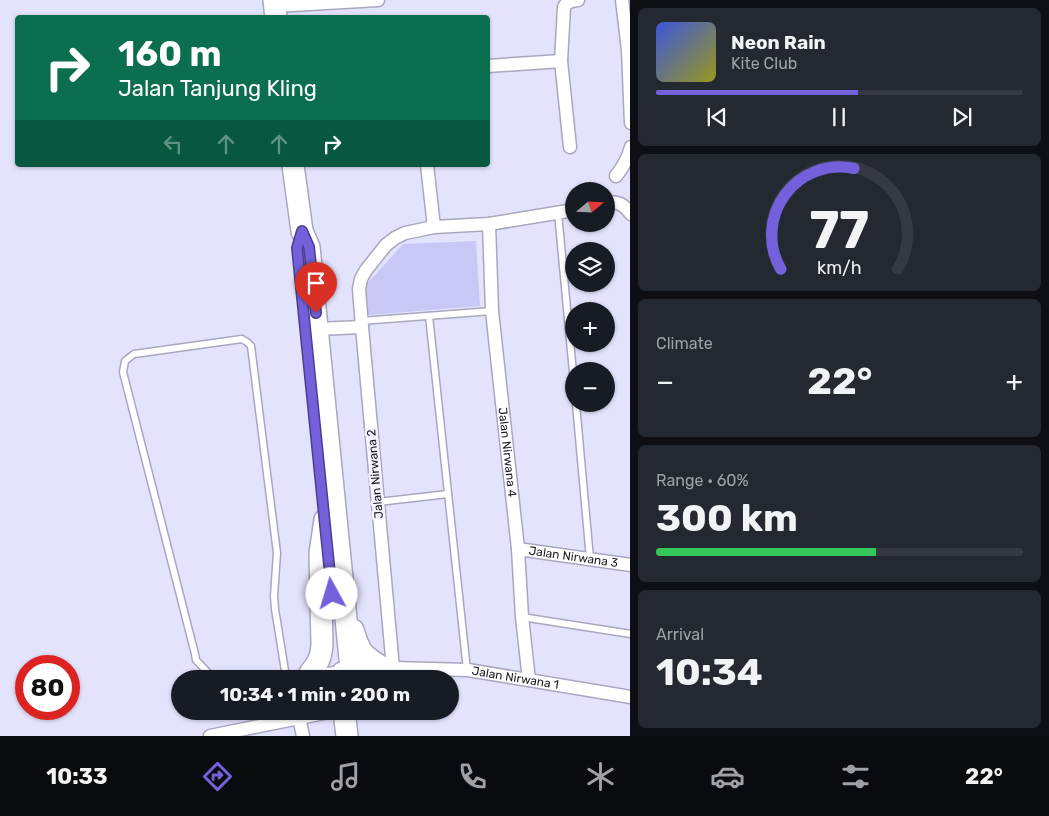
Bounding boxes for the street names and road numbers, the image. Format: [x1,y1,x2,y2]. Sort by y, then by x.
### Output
street label: Jalan Nirwana 4 [496,407,519,498]
street label: Jalan Nirwana 2 [364,429,386,519]
street label: Jalan Nirwana 3 [528,544,619,570]
street label: Jalan Nirwana 1 [471,664,560,692]

